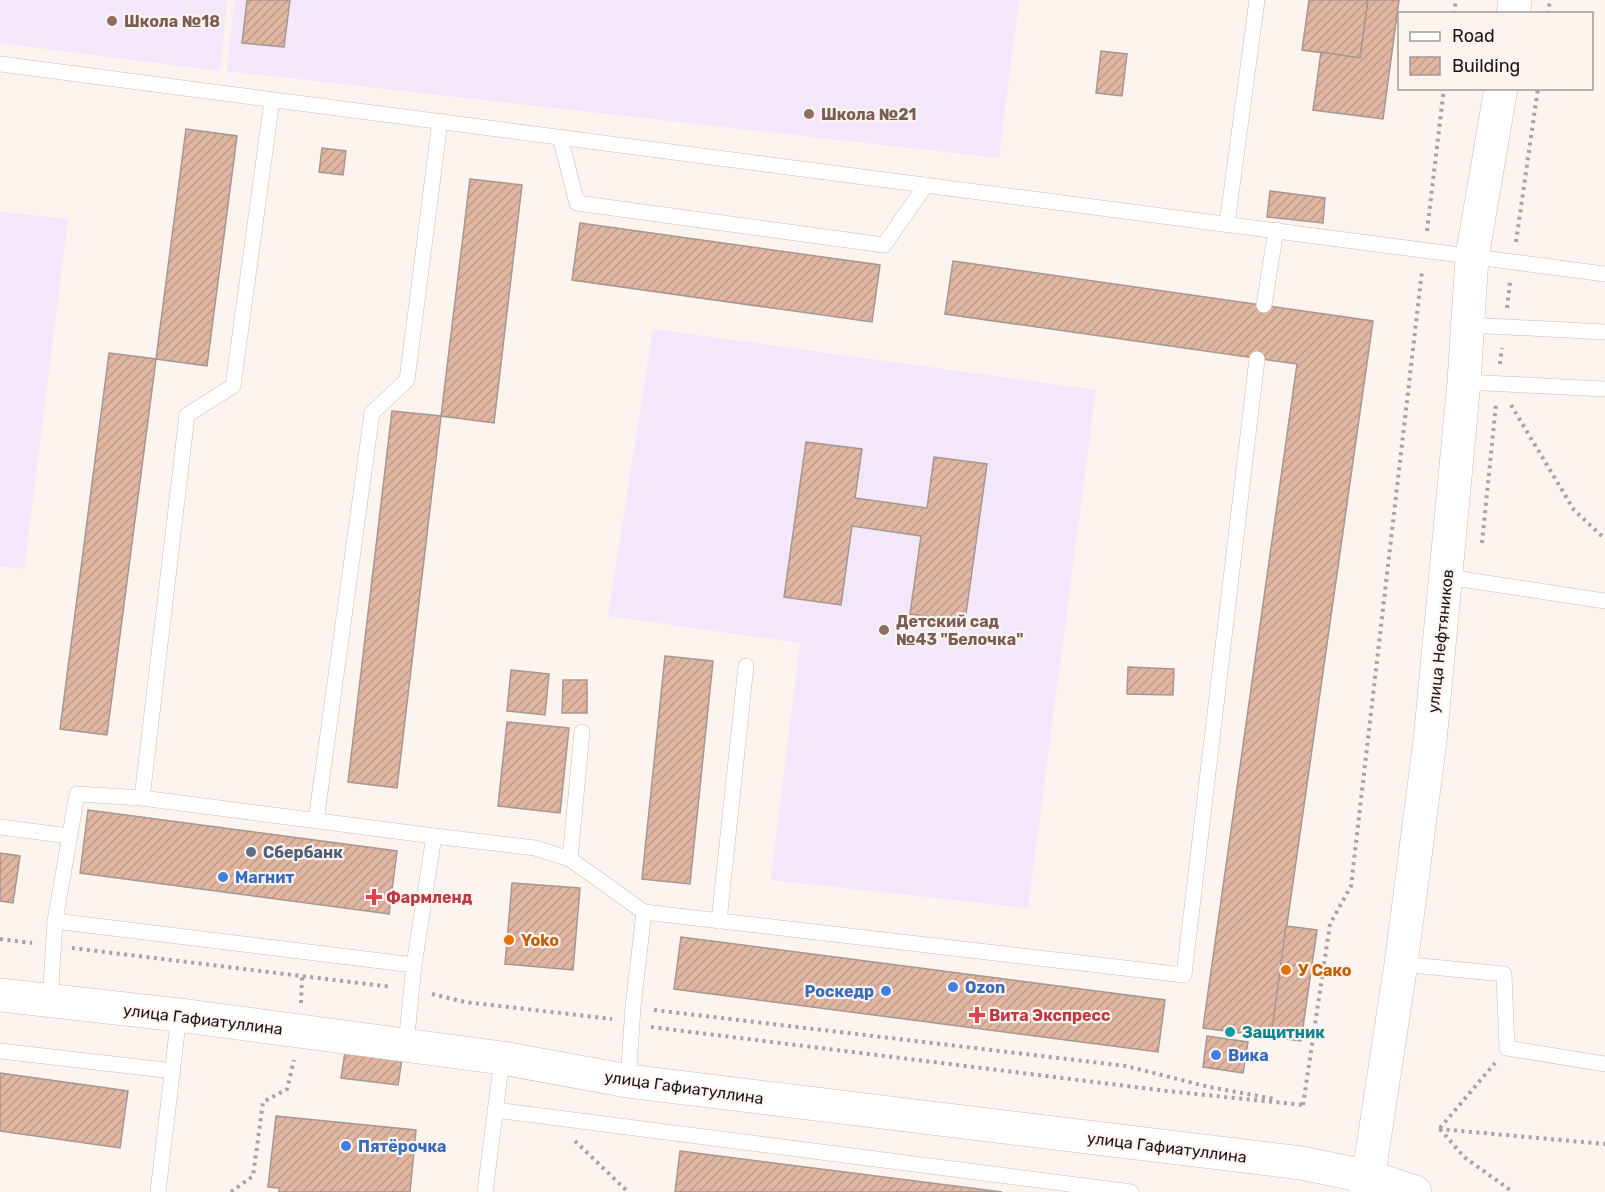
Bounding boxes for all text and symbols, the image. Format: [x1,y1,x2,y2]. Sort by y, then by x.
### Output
place label: Школа №18 [124,12,220,31]
legend [1398,12,1593,90]
marker: Школа №18 [105,14,119,28]
text: Road [1452,25,1495,47]
text: Building [1452,55,1520,77]
place label: Школа №21 [821,105,917,124]
marker: Школа №21 [802,107,816,121]
street label: улица Нефтяников [1423,568,1458,714]
place label: Детский сад №43 "Белочка" [896,612,1023,649]
marker: Детский сад №43 "Белочка" [877,623,891,637]
place label: Сбербанк [263,843,343,862]
marker: Сбербанк [244,845,258,859]
place label: Магнит [235,868,294,887]
marker: Магнит [216,870,230,884]
place label: Фармленд [386,888,473,907]
marker: Фармленд [367,890,381,904]
place label: Yoko [521,931,559,950]
marker: Yoko [502,933,516,947]
place label: У Сако [1298,961,1352,980]
marker: У Сако [1279,963,1293,977]
place label: Ozon [965,978,1005,997]
marker: Ozon [946,980,960,994]
place label: Роскедр [805,982,874,1001]
marker: Роскедр [879,984,893,998]
street label: улица Гафиатуллина [122,1000,284,1039]
place label: Вита Экспресс [989,1006,1111,1025]
marker: Вита Экспресс [970,1008,984,1022]
place label: Защитник [1242,1023,1325,1042]
marker: Защитник [1223,1025,1237,1039]
place label: Вика [1228,1046,1269,1065]
marker: Вика [1209,1048,1223,1062]
street label: улица Гафиатуллина [603,1067,765,1108]
street label: улица Гафиатуллина [1086,1128,1248,1167]
place label: Пятёрочка [358,1137,447,1156]
marker: Пятёрочка [339,1139,353,1153]

